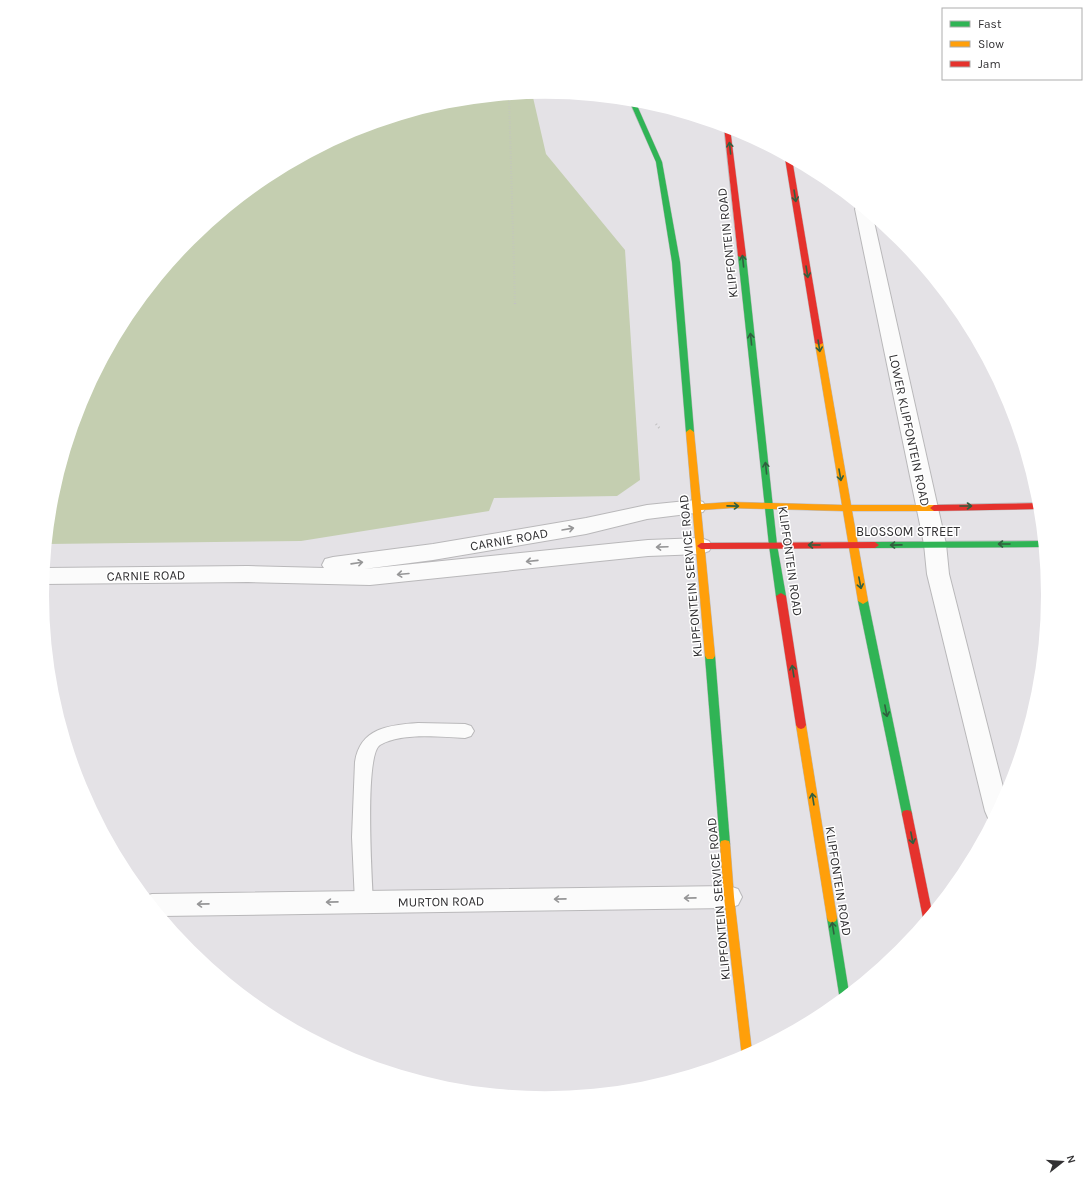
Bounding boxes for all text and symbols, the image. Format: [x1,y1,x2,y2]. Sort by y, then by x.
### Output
legend [942,8,1082,80]
text: Fast [978,17,1002,31]
text: Slow [978,37,1004,51]
text: Jam [978,57,1001,71]
one-way arrow [726,142,734,155]
street label: KLIPFONTEIN ROAD [714,187,741,299]
one-way arrow [791,189,799,202]
one-way arrow [739,255,746,268]
one-way arrow [803,265,811,278]
one-way arrow [748,333,755,346]
one-way arrow [815,339,823,352]
street label: LOWER KLIPFONTEIN ROAD [886,353,933,508]
one-way arrow [762,462,770,475]
one-way arrow [837,468,845,481]
street label: KLIPFONTEIN SERVICE ROAD [676,494,705,658]
one-way arrow [726,502,739,509]
one-way arrow [959,502,972,510]
street label: KLIPFONTEIN ROAD [775,505,806,617]
street label: BLOSSOM STREET [856,524,961,539]
street label: CARNIE ROAD [469,525,549,554]
one-way arrow [561,525,574,533]
one-way arrow [998,540,1011,548]
one-way arrow [808,541,821,549]
one-way arrow [890,541,903,548]
one-way arrow [656,544,669,551]
one-way arrow [526,557,539,565]
one-way arrow [350,559,363,567]
street label: CARNIE ROAD [107,567,186,584]
one-way arrow [397,571,410,578]
one-way arrow [857,576,865,589]
one-way arrow [789,665,797,678]
one-way arrow [882,704,890,717]
one-way arrow [809,793,817,806]
street label: KLIPFONTEIN SERVICE ROAD [704,817,733,981]
street label: KLIPFONTEIN ROAD [822,825,855,937]
one-way arrow [908,831,916,844]
street label: MURTON ROAD [398,893,485,910]
one-way arrow [684,894,697,902]
one-way arrow [554,895,567,903]
one-way arrow [326,898,339,906]
one-way arrow [197,900,210,908]
one-way arrow [829,921,837,934]
north arrow [1042,1142,1082,1182]
text: N [1064,1154,1078,1165]

